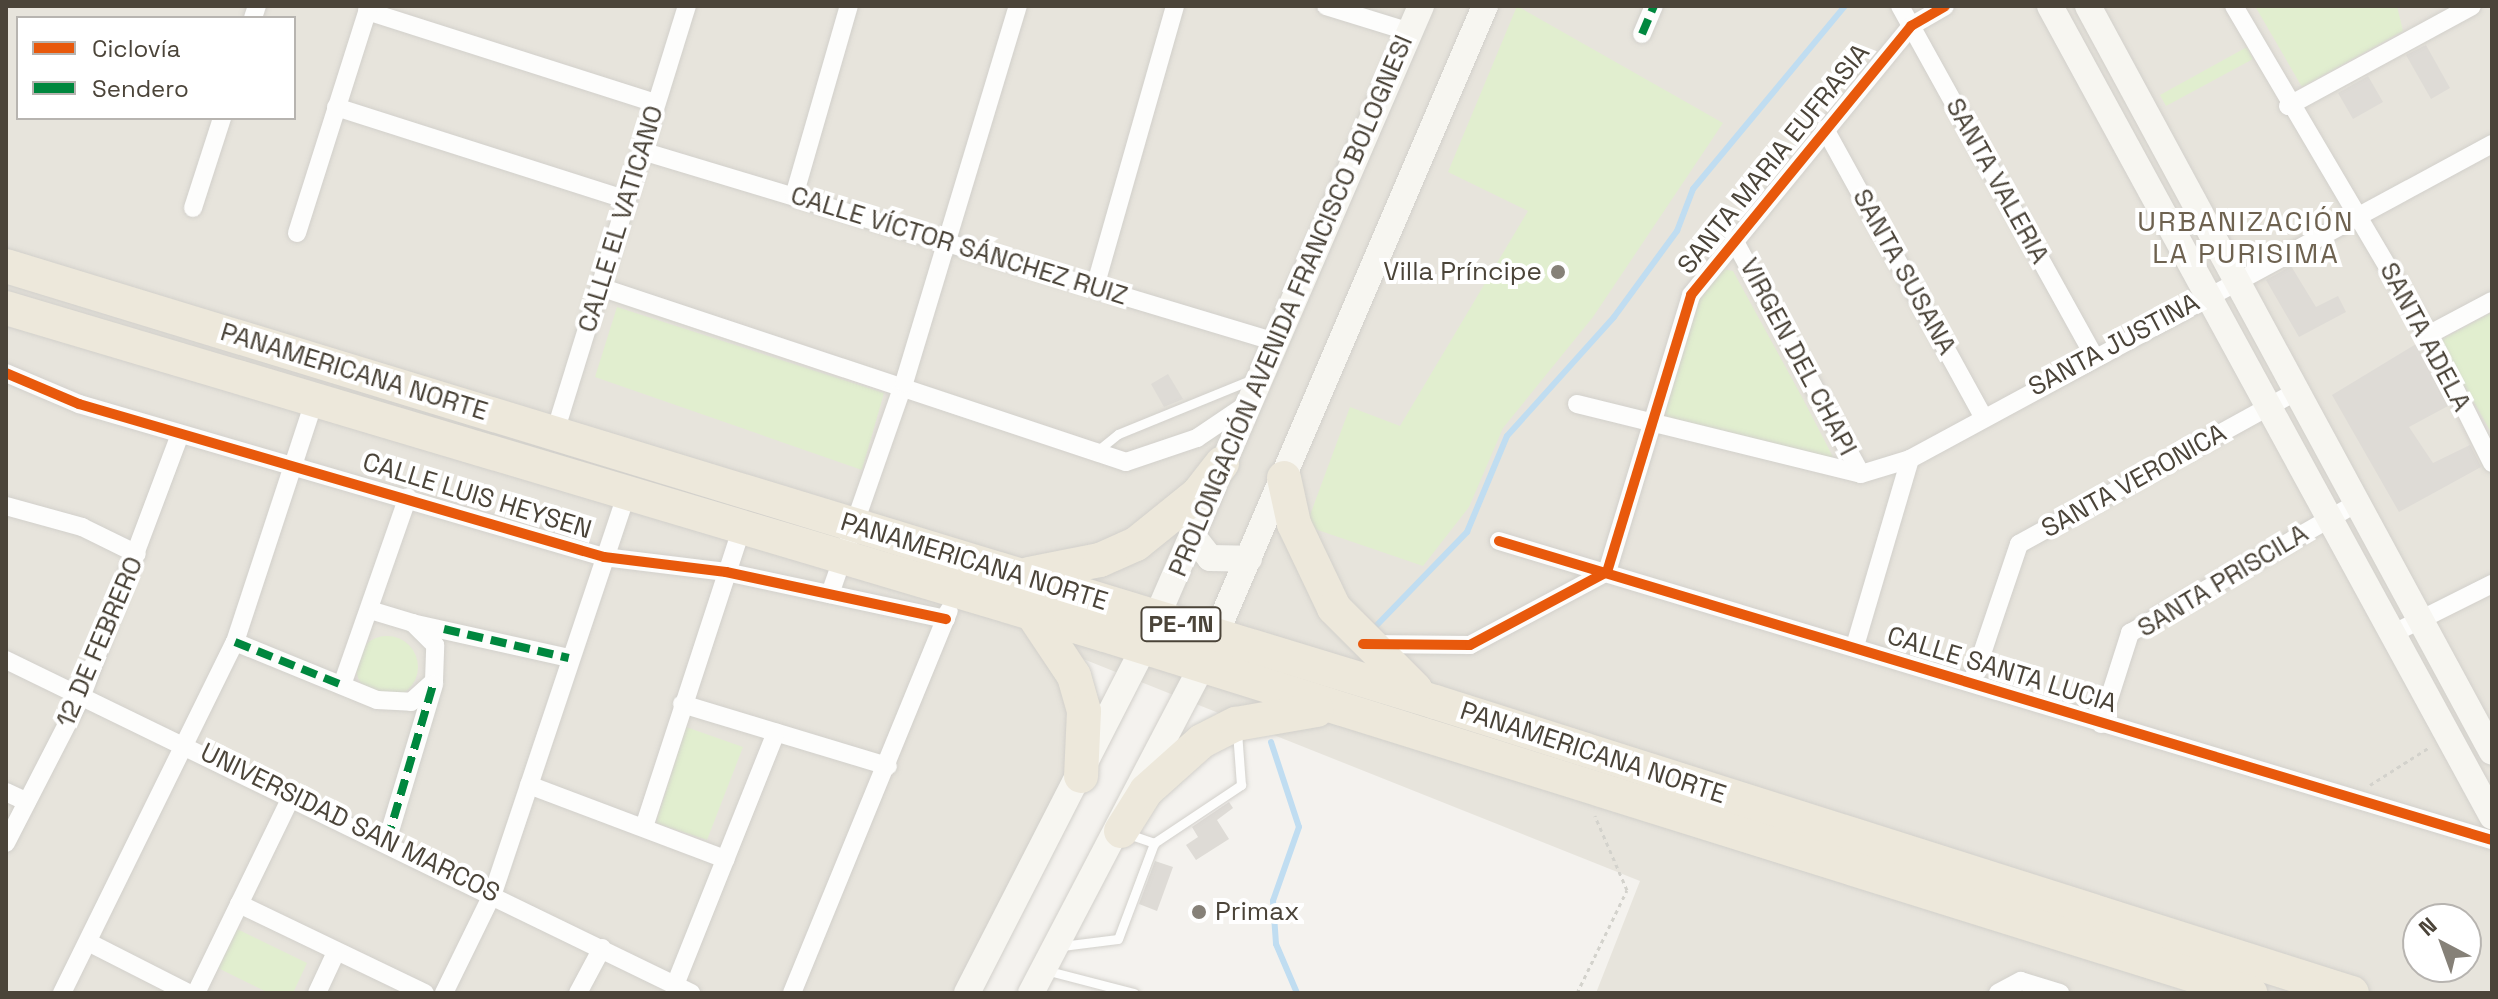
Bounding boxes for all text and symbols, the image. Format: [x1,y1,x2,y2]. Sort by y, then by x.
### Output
legend [16,16,296,120]
street label: PROLONGACIÓN AVENIDA FRANCISCO BOLOGNESI [1162,30,1420,582]
text: Ciclovía [92,33,180,64]
street label: SANTA MARIA EUFRASIA [1671,37,1877,281]
text: Sendero [92,73,189,104]
street label: SANTA VALERIA [1939,93,2055,269]
street label: CALLE EL VATICANO [572,101,670,337]
street label: CALLE VÍCTOR SÁNCHEZ RUIZ [787,180,1131,312]
street label: SANTA SUSANA [1846,184,1962,360]
district label: URBANIZACIÓN LA PURISIMA [2137,204,2355,270]
street label: VIRGEN DEL CHAPI [1733,253,1863,461]
place label: Villa Príncipe [1383,256,1542,288]
street label: SANTA ADELA [2373,257,2477,417]
marker: Villa Príncipe [1549,263,1567,281]
street label: SANTA JUSTINA [2023,287,2205,403]
street label: PANAMERICANA NORTE [217,316,491,428]
street label: SANTA VERONICA [2036,417,2232,545]
street label: CALLE LUIS HEYSEN [359,446,595,546]
street label: PANAMERICANA NORTE [837,506,1111,618]
street label: SANTA PRISCILA [2132,518,2314,644]
street label: 12 DE FEBRERO [50,552,150,732]
road number: PE-1N [1139,604,1223,644]
street label: CALLE SANTA LUCIA [1883,620,2121,720]
street label: PANAMERICANA NORTE [1456,695,1730,811]
street label: UNIVERSIDAD SAN MARCOS [195,737,505,909]
place label: Primax [1215,896,1300,928]
marker: Primax [1190,903,1208,921]
north arrow [2402,903,2482,983]
text: N [2413,911,2442,942]

